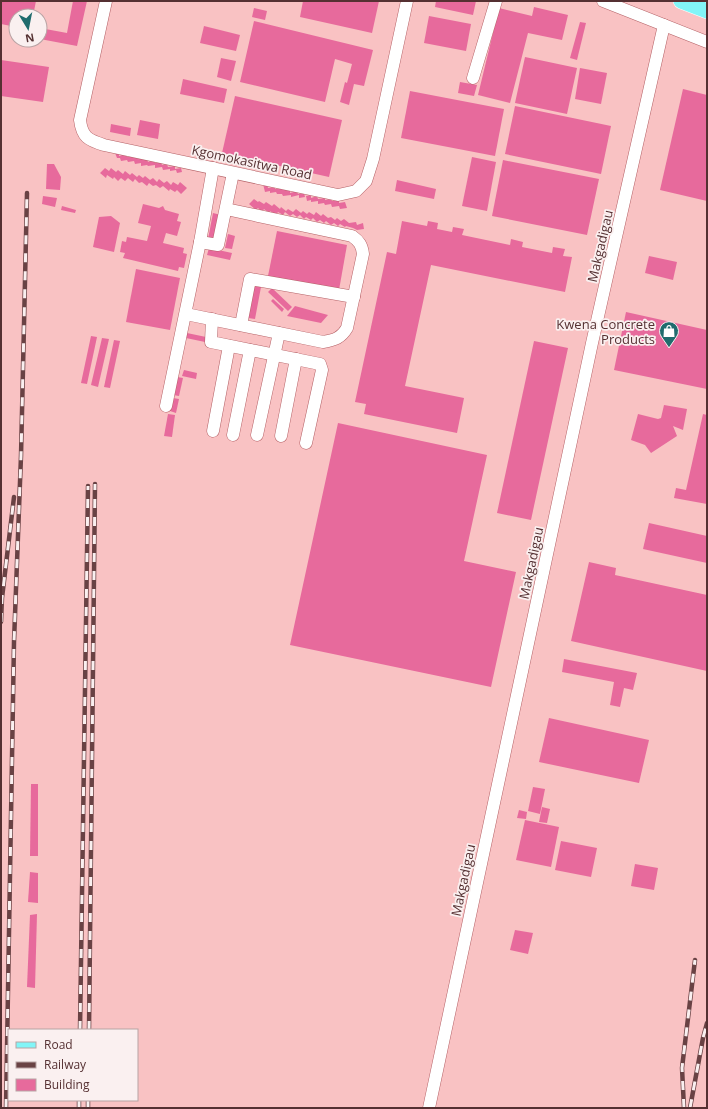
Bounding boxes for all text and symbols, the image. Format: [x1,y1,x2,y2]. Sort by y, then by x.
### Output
north arrow [8,8,48,48]
text: N [24,30,36,47]
street label: Kgomokasitwa Road [190,140,314,184]
street label: Makgadigau [583,208,617,284]
place label: Kwena Concrete Products [556,315,655,348]
shop icon: Kwena Concrete Products [658,320,680,348]
street label: Makgadigau [515,525,547,601]
street label: Makgadigau [447,842,479,918]
legend [8,1029,138,1101]
text: Road [44,1036,73,1053]
text: Railway [44,1056,87,1073]
text: Building [44,1076,90,1093]

